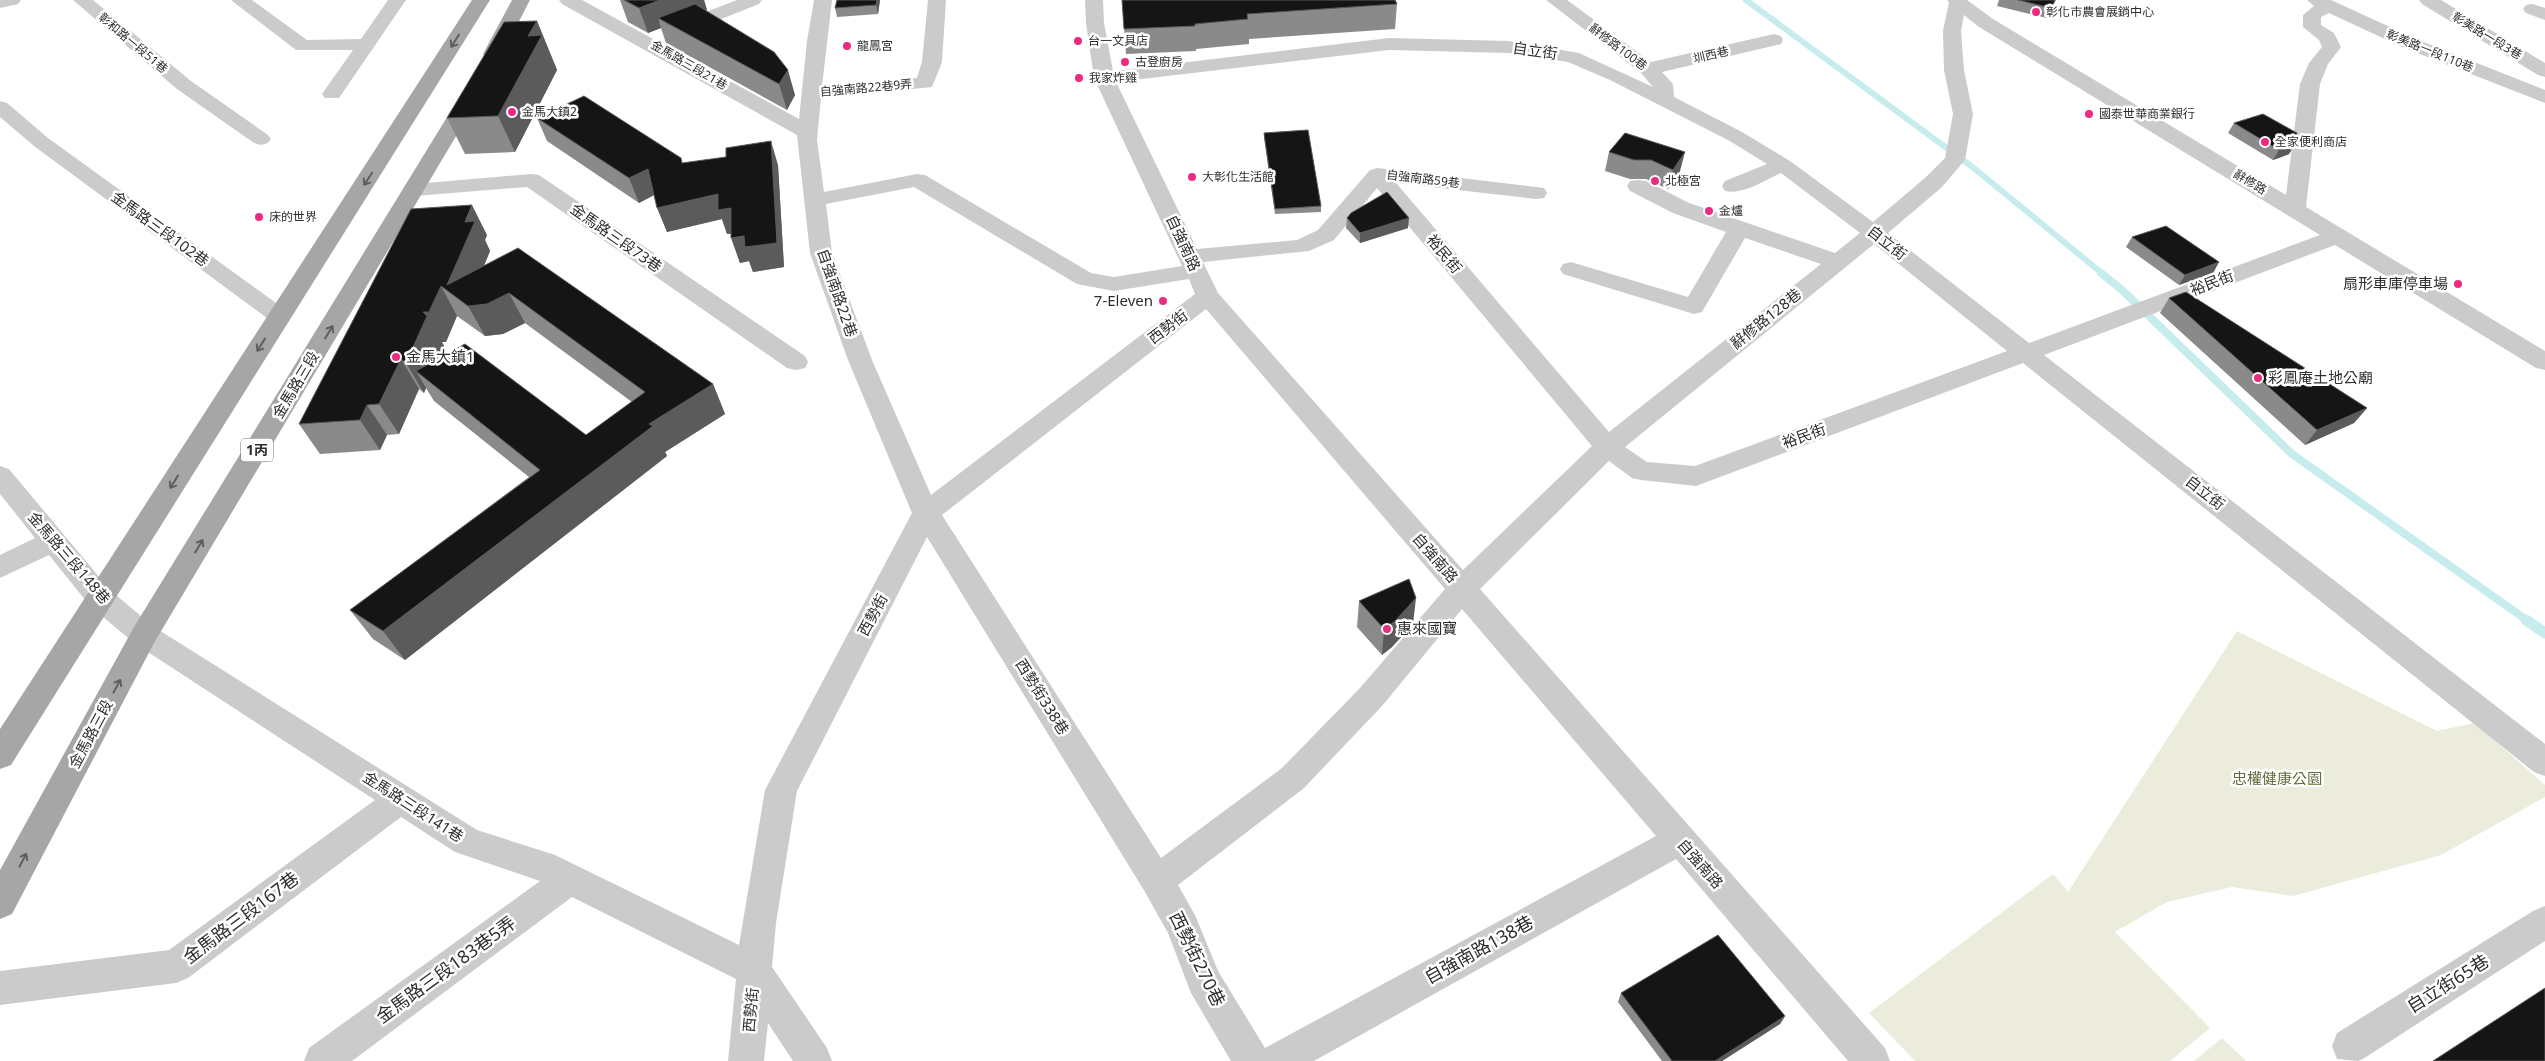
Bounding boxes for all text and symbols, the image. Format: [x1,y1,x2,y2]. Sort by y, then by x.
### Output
place label: 彰化市農會展銷中心 [2046,3,2154,20]
marker: 彰化市農會展銷中心 [2030,6,2042,18]
street label: 彰美路一段3巷 [2449,8,2525,63]
street label: 彰和路一段51巷 [95,9,172,77]
street label: 辭修路100巷 [1586,19,1651,74]
street label: 彰美路一段110巷 [2384,25,2476,76]
place label: 台一文具店 [1088,32,1148,49]
one-way arrow [450,34,460,48]
marker: 台一文具店 [1072,35,1084,47]
street label: 金馬路三段21巷 [648,36,731,93]
place label: 龍鳳宮 [857,37,893,54]
street label: 自立街 [1511,37,1559,63]
marker: 龍鳳宮 [841,40,853,52]
street label: 圳西巷 [1691,42,1730,67]
place label: 古登廚房 [1135,53,1183,70]
marker: 古登廚房 [1119,56,1131,68]
place label: 我家炸雞 [1089,69,1137,86]
marker: 我家炸雞 [1073,72,1085,84]
street label: 自強南路22巷9弄 [819,75,913,100]
place label: 金馬大鎮2 [522,103,577,120]
place label: 國泰世華商業銀行 [2099,105,2195,122]
marker: 金馬大鎮2 [506,106,518,118]
marker: 國泰世華商業銀行 [2083,108,2095,120]
place label: 全家便利商店 [2275,133,2347,150]
marker: 全家便利商店 [2259,136,2271,148]
street label: 辭修路 [2230,165,2270,198]
street label: 自強南路59巷 [1385,166,1461,191]
place label: 大彰化生活館 [1202,168,1274,185]
one-way arrow [363,171,373,185]
marker: 大彰化生活館 [1186,171,1198,183]
place label: 北極宮 [1665,172,1701,189]
marker: 北極宮 [1649,175,1661,187]
street label: 金馬路三段102巷 [108,186,213,270]
street label: 金馬路三段73巷 [567,198,666,276]
place label: 金爐 [1719,202,1743,219]
marker: 金爐 [1703,205,1715,217]
place label: 床的世界 [269,208,317,225]
marker: 床的世界 [253,211,265,223]
street label: 自強南路 [1162,211,1206,274]
street label: 自立街 [1864,220,1912,264]
street label: 裕民街 [1423,230,1467,277]
street label: 自強南路22巷 [813,246,862,340]
street label: 裕民街 [2187,265,2236,299]
place label: 扇形車庫停車場 [2343,273,2448,293]
marker: 扇形車庫停車場 [2452,278,2464,290]
street label: 辭修路128巷 [1726,283,1805,353]
place label: 7-Eleven [1094,290,1153,310]
marker: 7-Eleven [1157,295,1169,307]
street label: 西勢街 [1143,305,1191,348]
one-way arrow [324,326,334,340]
one-way arrow [256,337,266,351]
place label: 金馬大鎮1 [406,346,475,366]
street label: 金馬路三段 [267,347,323,422]
marker: 金馬大鎮1 [390,351,402,363]
place label: 彩鳳庵土地公廟 [2268,367,2373,387]
marker: 彩鳳庵土地公廟 [2252,372,2264,384]
street label: 裕民街 [1779,418,1828,452]
road number: 1丙 [241,438,273,462]
street label: 自立街 [2182,470,2230,514]
one-way arrow [169,474,179,488]
street label: 金馬路三段148巷 [24,507,115,608]
street label: 自強南路 [1409,528,1463,587]
one-way arrow [194,539,204,553]
street label: 西勢街 [853,590,892,639]
place label: 惠來國寶 [1397,618,1457,638]
marker: 惠來國寶 [1381,623,1393,635]
street label: 西勢街338巷 [1012,655,1074,738]
one-way arrow [113,679,122,694]
street label: 金馬路三段 [64,696,117,771]
street label: 金馬路三段141巷 [360,766,468,846]
park label: 忠權健康公園 [2232,768,2322,788]
street label: 自強南路 [1674,834,1728,893]
one-way arrow [18,852,28,867]
street label: 金馬路三段167巷 [178,866,303,969]
street label: 西勢街270巷 [1165,907,1231,1010]
street label: 自強南路138巷 [1420,909,1537,989]
street label: 金馬路三段183巷5弄 [371,910,520,1028]
street label: 自立街65巷 [2402,948,2493,1018]
street label: 西勢街 [738,987,762,1033]

